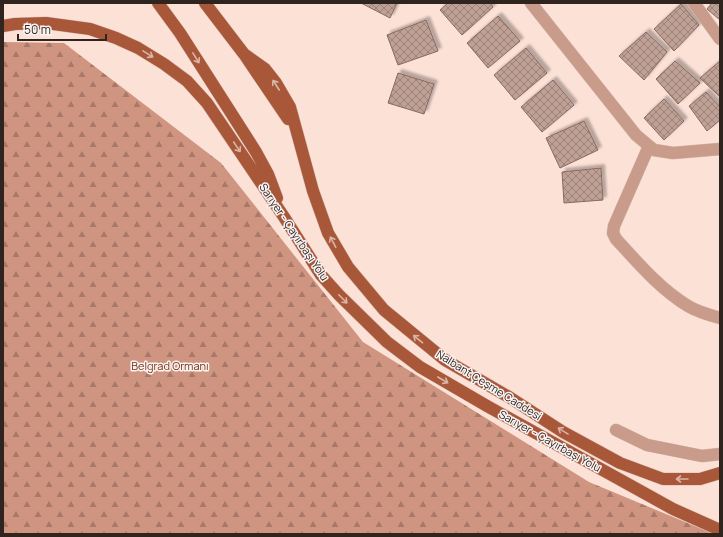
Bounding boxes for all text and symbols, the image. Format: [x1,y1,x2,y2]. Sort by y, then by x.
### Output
scale bar [18,16,106,42]
text: 50 m [24,21,51,38]
one-way arrow [142,50,153,58]
one-way arrow [192,52,200,63]
one-way arrow [272,79,280,91]
one-way arrow [233,141,241,152]
street label: Sarıyer - Çayırbaşı Yolu [256,180,333,283]
one-way arrow [328,236,336,248]
one-way arrow [338,294,348,304]
one-way arrow [413,334,424,343]
street label: Nalbant Çeşme Caddesi [434,346,545,423]
park label: Belgrad Ormanı [131,358,209,373]
one-way arrow [437,377,449,385]
street label: Sarıyer - Çayırbaşı Yolu [497,406,604,475]
one-way arrow [557,427,569,435]
one-way arrow [676,475,689,483]

